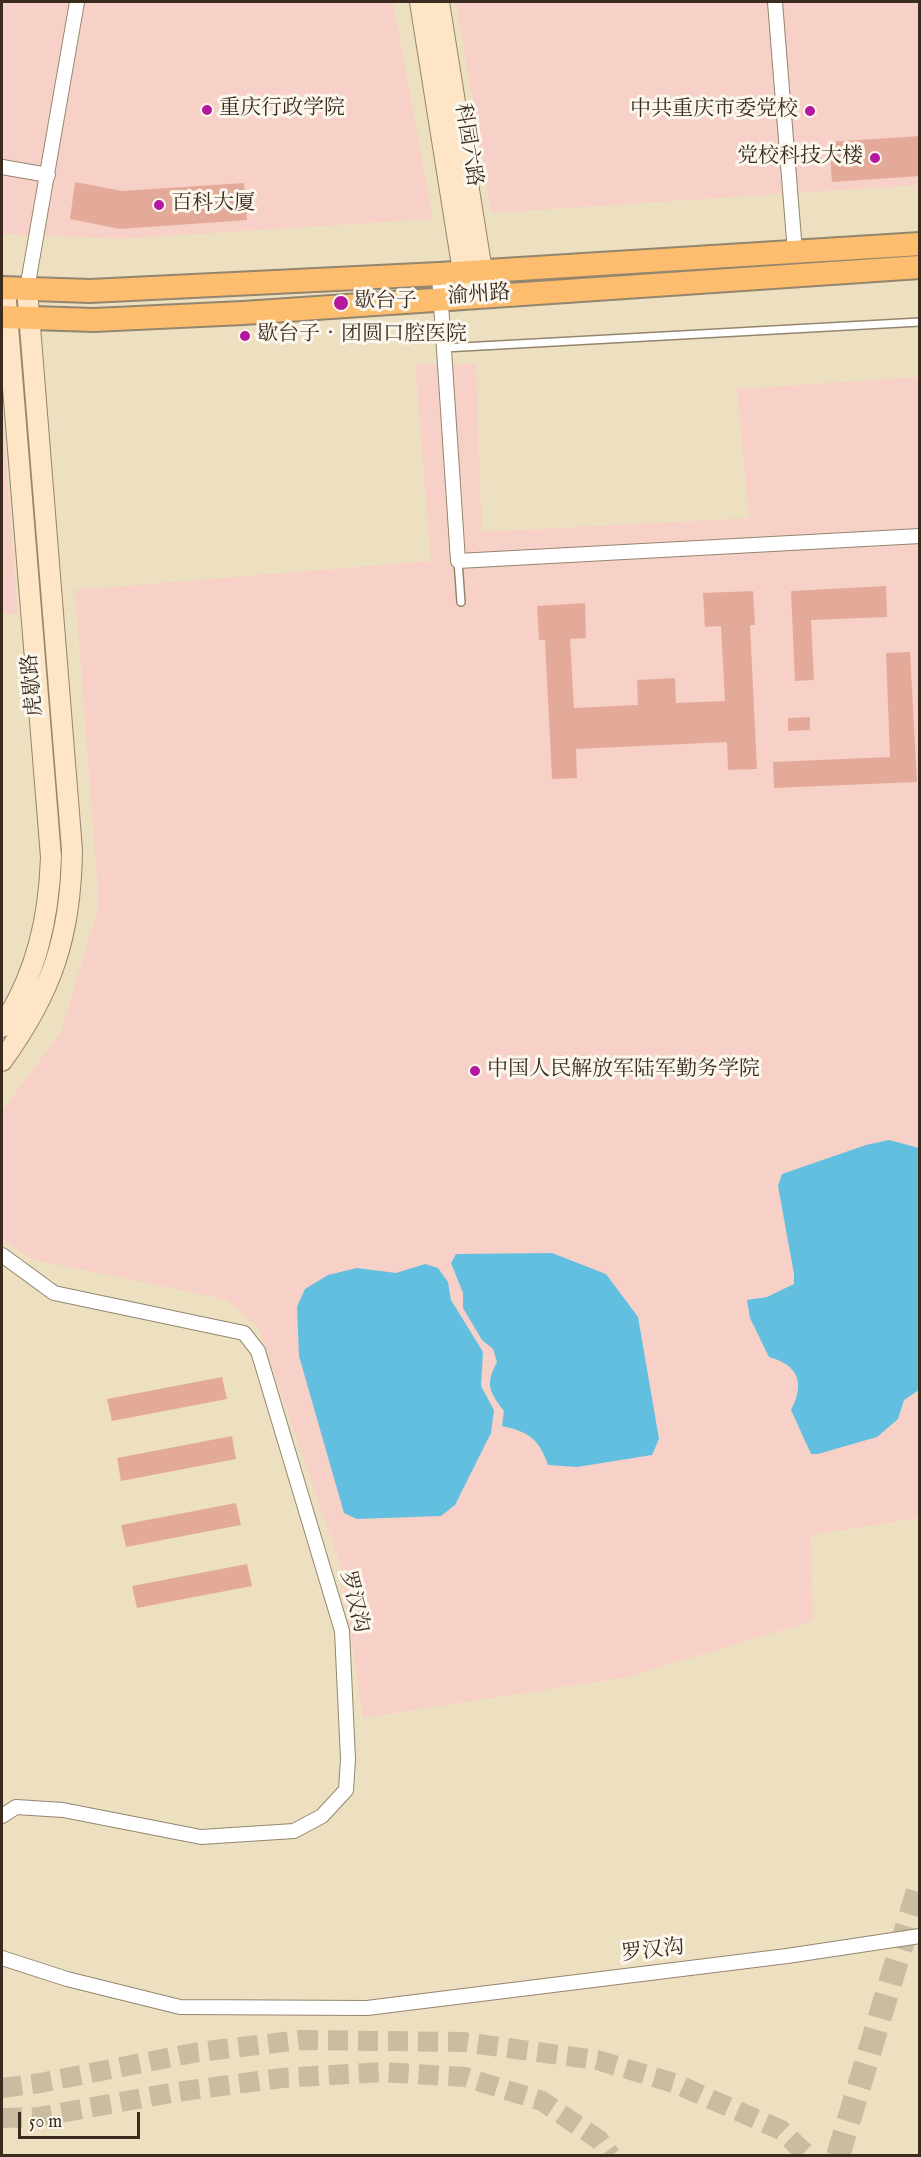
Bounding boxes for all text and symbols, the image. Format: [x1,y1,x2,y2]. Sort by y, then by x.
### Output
place label: 重庆行政学院 [219,97,345,123]
place label: 中共重庆市委党校 [630,98,798,124]
street label: 科园六路 [448,102,486,188]
marker: 重庆行政学院 [200,103,214,117]
marker: 中共重庆市委党校 [803,104,817,118]
place label: 党校科技大楼 [737,145,863,171]
marker: 党校科技大楼 [868,151,882,165]
place label: 百科大厦 [171,192,255,218]
marker: 百科大厦 [152,198,166,212]
street label: 渝州路 [447,281,511,311]
place label: 歇台子 [354,290,417,316]
marker: 歇台子 [332,294,350,312]
place label: 歇台子‧团圆口腔医院 [257,323,467,349]
marker: 歇台子‧团圆口腔医院 [238,329,252,343]
street label: 虎歇路 [19,653,49,717]
place label: 中国人民解放军陆军勤务学院 [487,1058,760,1084]
marker: 中国人民解放军陆军勤务学院 [468,1064,482,1078]
street label: 罗汉沟 [333,1568,373,1636]
street label: 罗汉沟 [620,1936,686,1968]
scale bar [21,2100,142,2138]
text: 50 m [29,2111,62,2134]

